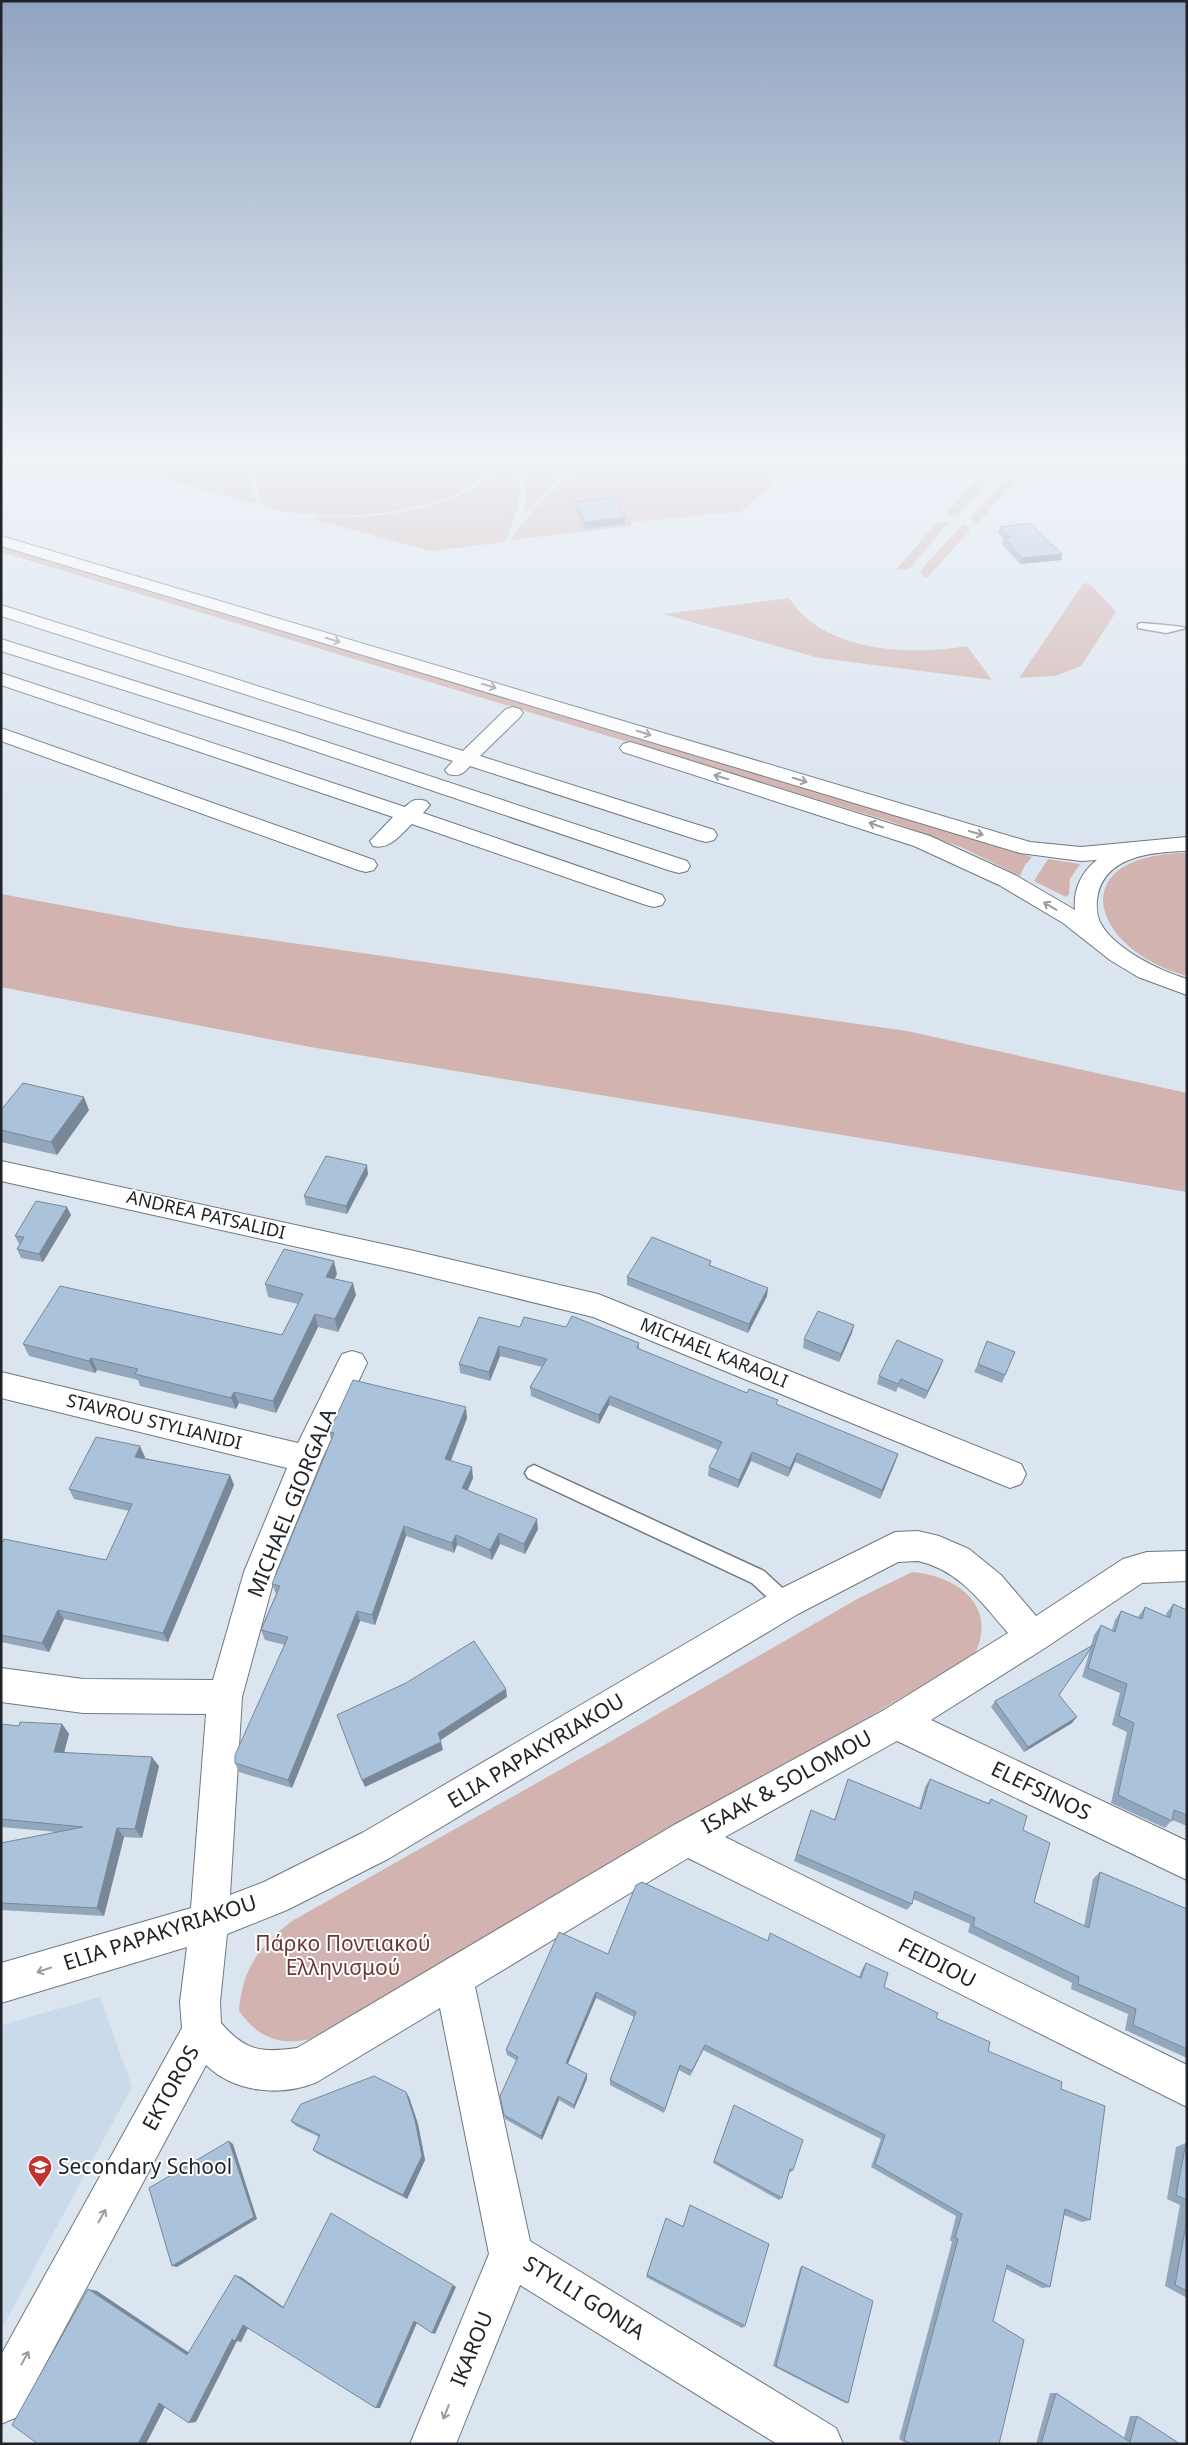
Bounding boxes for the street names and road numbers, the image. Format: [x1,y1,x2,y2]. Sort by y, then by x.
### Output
street label: ANDREA PATSALIDI [125,1184,288,1244]
street label: MICHAEL KARAOLI [637,1311,792,1393]
street label: STAVROU STYLIANIDI [64,1388,244,1454]
street label: MICHAEL GIORGALA [240,1403,342,1601]
street label: ELIA PAPAKYRIAKOU [442,1686,629,1814]
street label: ISAAK & SOLOMOU [696,1723,877,1840]
street label: ELEFSINOS [987,1754,1096,1826]
street label: ELIA PAPAKYRIAKOU [59,1888,260,1977]
street label: FEIDIOU [894,1931,981,1994]
street label: EKTOROS [135,2040,205,2135]
street label: STYLLI GONIA [519,2249,651,2346]
street label: IKAROU [443,2307,499,2390]

